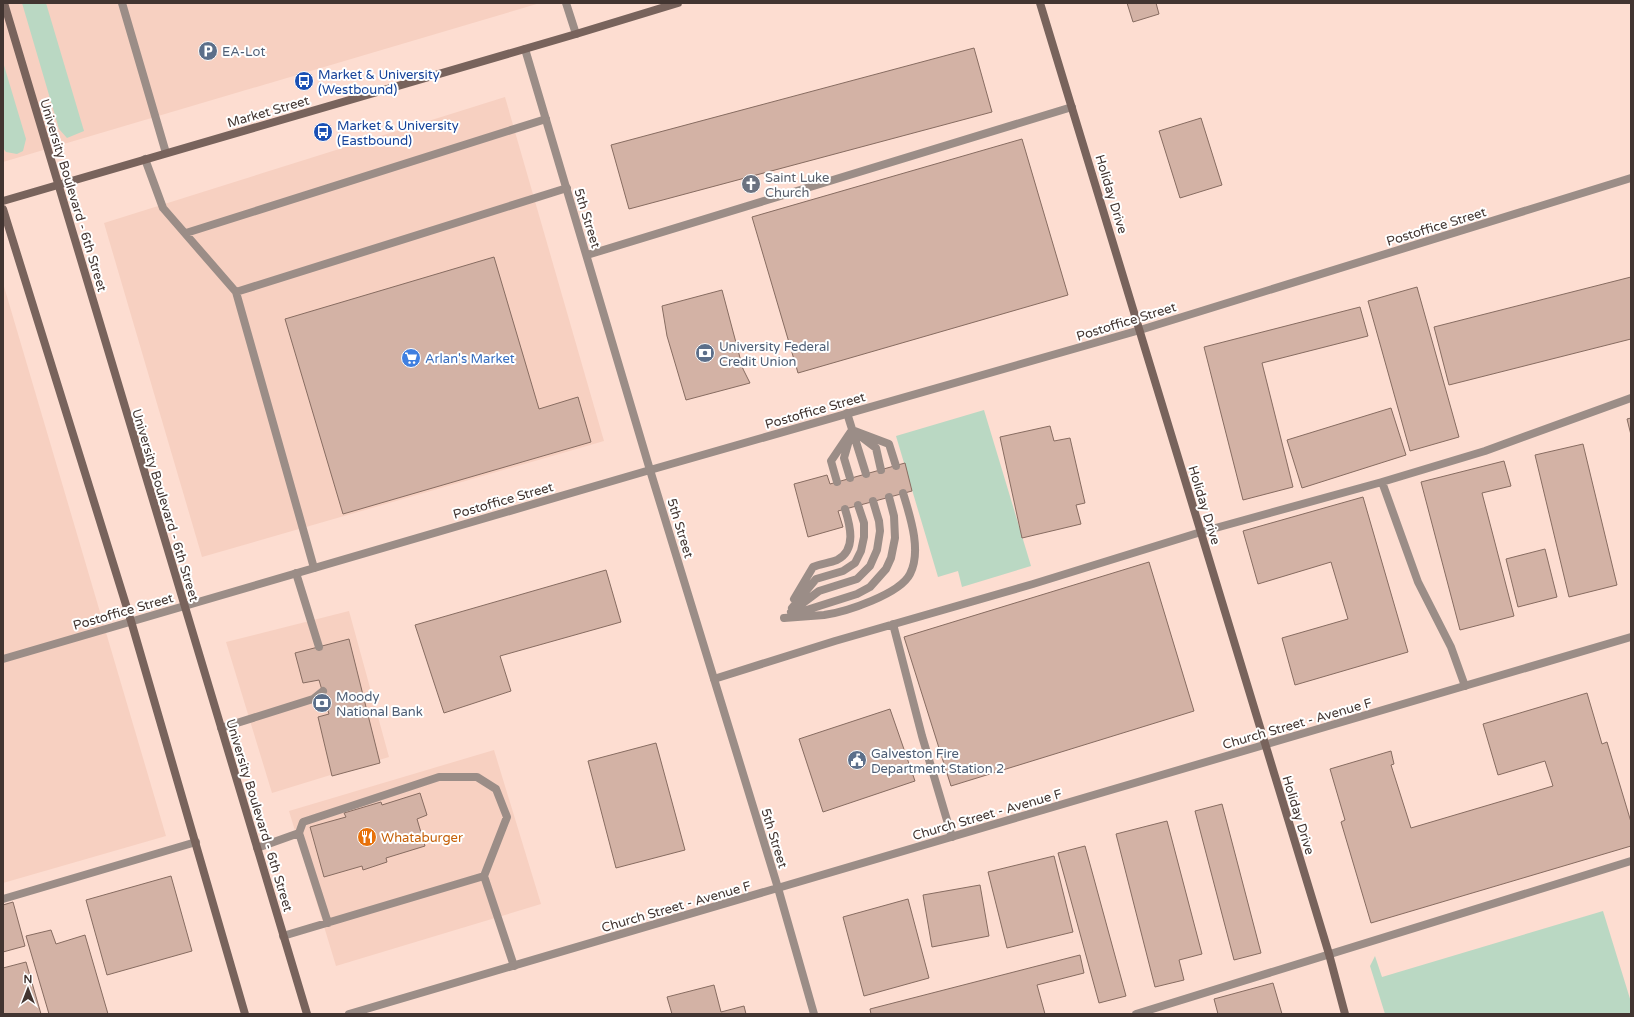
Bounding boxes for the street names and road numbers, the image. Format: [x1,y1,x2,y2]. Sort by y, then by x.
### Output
street label: Market Street [225,93,311,131]
street label: University Boulevard - 6th Street [36,97,110,294]
street label: Holiday Drive [1091,153,1131,236]
street label: 5th Street [570,187,604,250]
street label: Postoffice Street [1384,204,1488,250]
street label: Postoffice Street [1074,299,1178,345]
street label: Postoffice Street [763,389,867,433]
street label: University Boulevard - 6th Street [128,407,202,604]
street label: Holiday Drive [1184,464,1224,547]
street label: Postoffice Street [451,479,555,523]
street label: 5th Street [663,497,697,560]
street label: Postoffice Street [71,590,175,634]
street label: Church Street - Avenue F [1221,695,1374,753]
street label: University Boulevard - 6th Street [222,717,296,914]
street label: Holiday Drive [1278,774,1318,857]
street label: Church Street - Avenue F [911,786,1064,844]
street label: 5th Street [757,807,791,870]
street label: Church Street - Avenue F [600,878,753,936]

